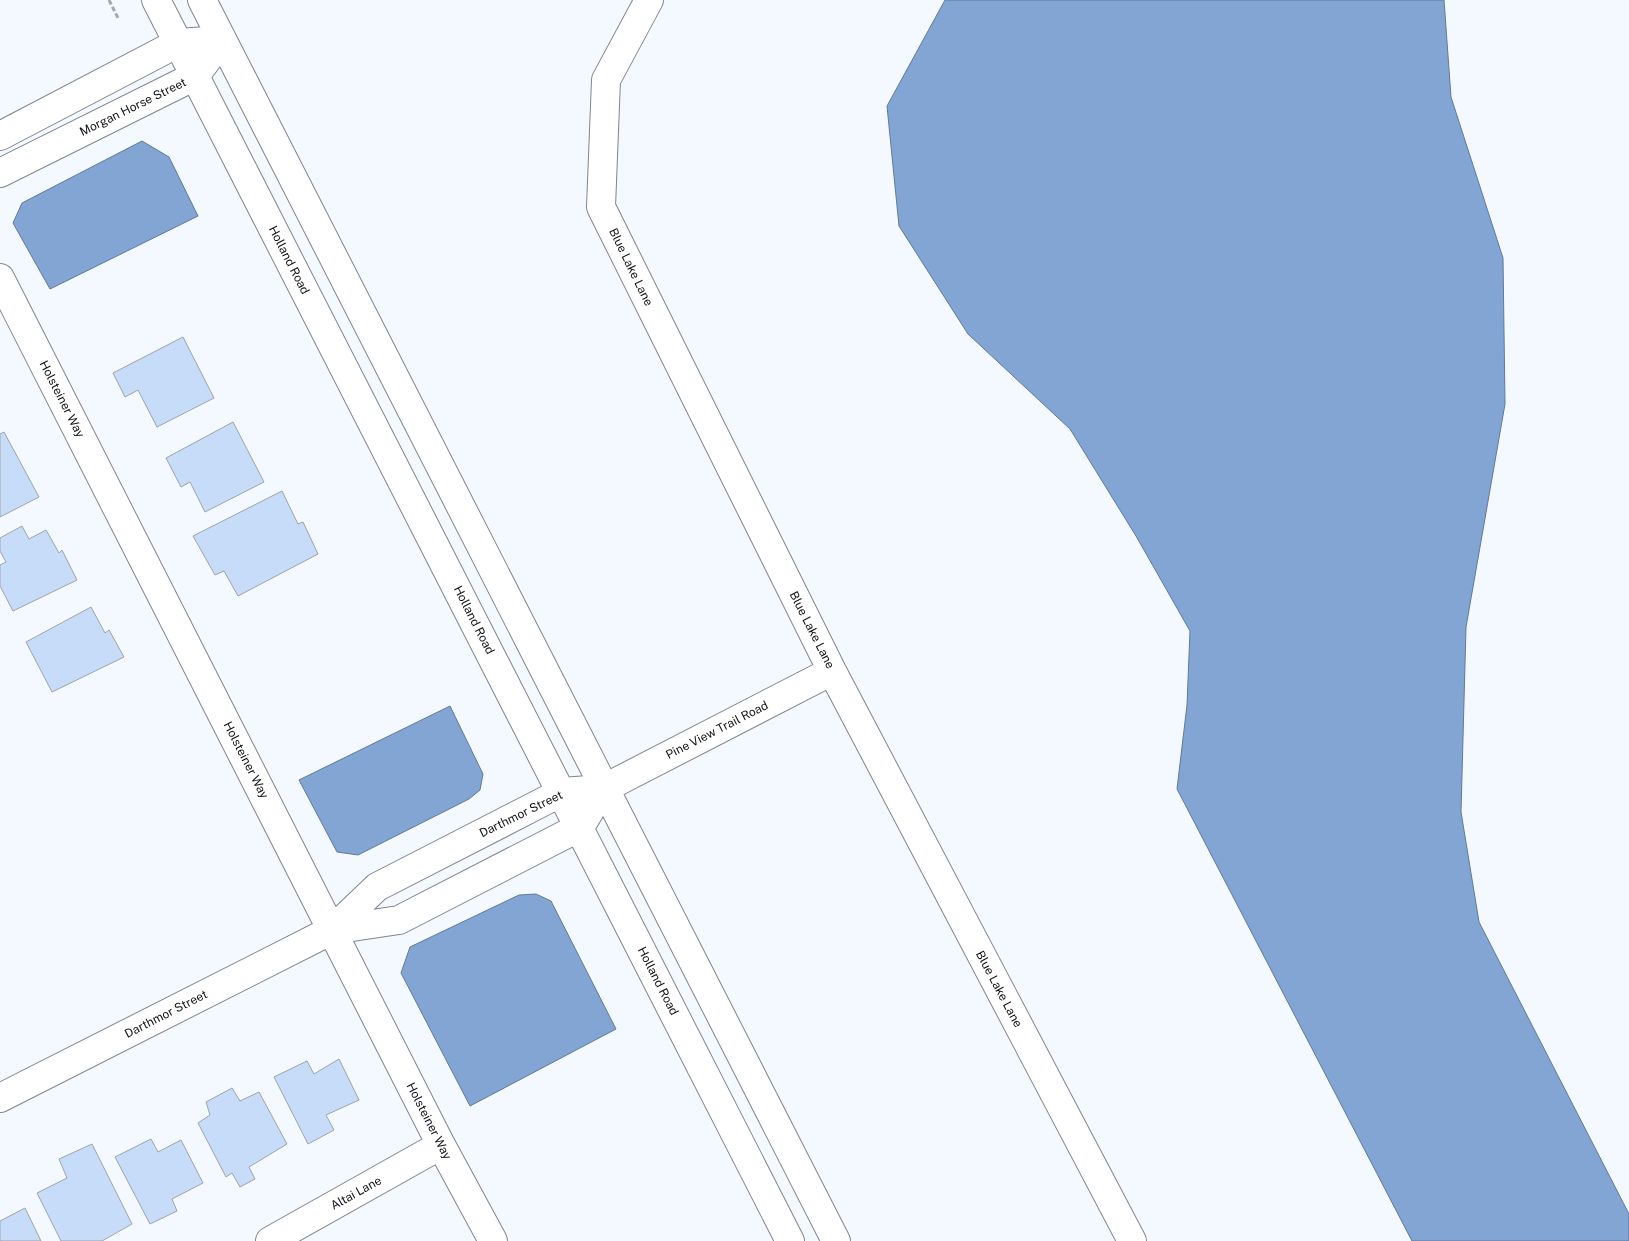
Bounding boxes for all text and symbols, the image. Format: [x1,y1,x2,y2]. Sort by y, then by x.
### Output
street label: Morgan Horse Street [77,75,189,139]
street label: Holland Road [266,223,312,297]
street label: Blue Lake Lane [606,226,656,308]
street label: Holsteiner Way [37,358,88,440]
street label: Holland Road [451,583,497,657]
street label: Blue Lake Lane [787,589,838,671]
street label: Pine View Trail Road [664,698,770,762]
street label: Holsteiner Way [221,719,272,801]
street label: Darthmor Street [477,788,565,840]
street label: Holland Road [635,944,681,1018]
street label: Blue Lake Lane [973,948,1025,1030]
street label: Darthmor Street [122,987,210,1041]
street label: Holsteiner Way [404,1080,455,1162]
street label: Altai Lane [328,1173,384,1213]

